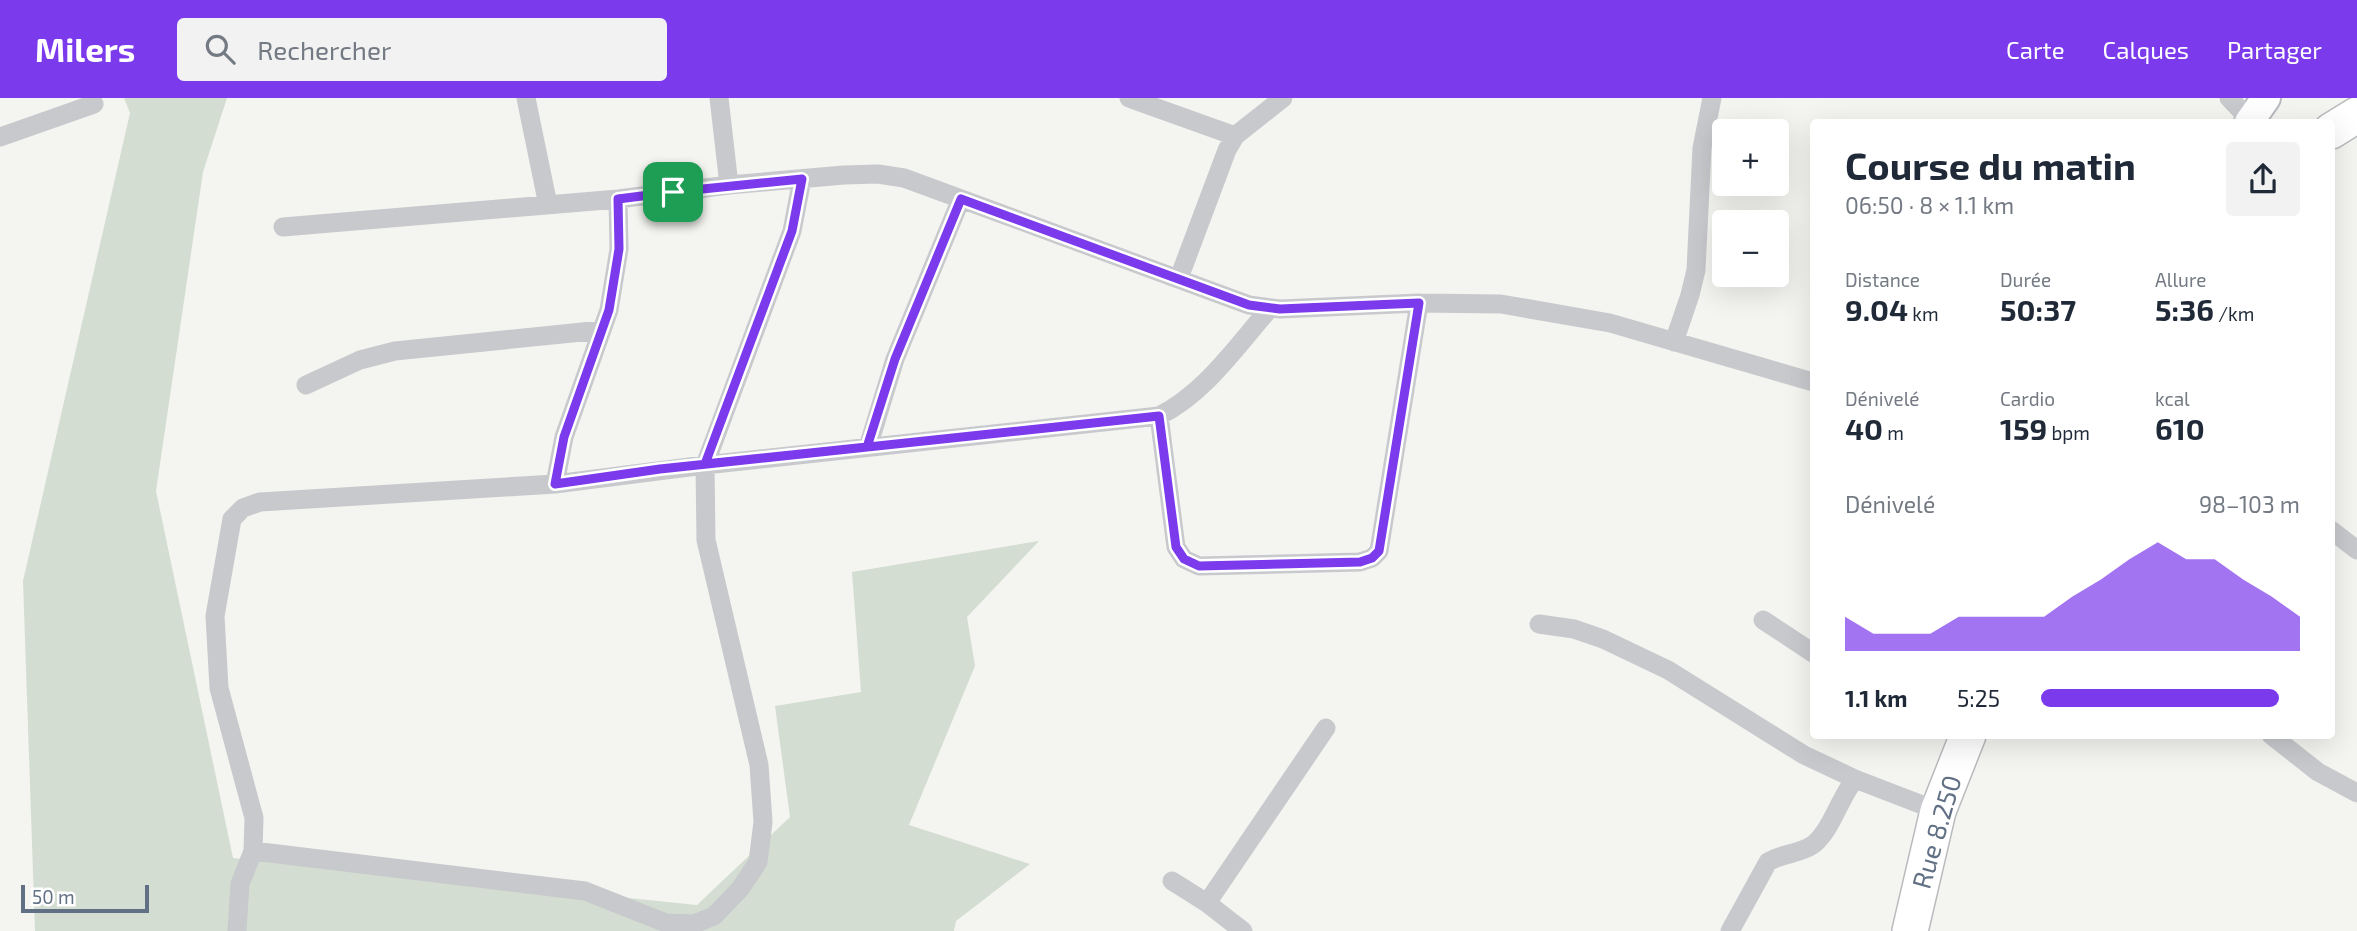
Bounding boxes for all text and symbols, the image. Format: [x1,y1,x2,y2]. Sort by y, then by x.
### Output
search box [177,18,667,81]
text: Milers [35,29,135,69]
icon: search [201,30,239,68]
text: Rechercher [257,34,391,65]
text: Carte [2006,35,2065,64]
text: Calques [2103,35,2189,64]
text: Partager [2227,35,2322,64]
map controls [1712,119,1789,287]
button: + [1712,119,1789,196]
text: Course du matin [1845,142,2136,188]
button: share [2226,142,2300,216]
pin [643,162,703,222]
icon: arrive [654,173,692,211]
text: 06:50 · 8 × 1.1 km [1845,191,2014,219]
button: − [1712,210,1789,287]
text: Distance [1845,268,1920,291]
text: Durée [2000,268,2051,291]
text: Allure [2155,268,2207,291]
text: 9.04 [1845,291,1908,327]
text: 50:37 [2000,291,2076,327]
text: 5:36 [2155,291,2214,327]
text: km [1908,302,1939,325]
text: /km [2214,302,2254,325]
text: Dénivelé [1845,387,1920,410]
text: Cardio [2000,387,2055,410]
text: kcal [2155,387,2190,410]
text: 40 [1845,410,1883,446]
text: 159 [2000,410,2047,446]
text: 610 [2155,410,2205,446]
text: m [1883,421,1904,444]
text: bpm [2047,421,2090,444]
text: Dénivelé [1845,490,1935,518]
text: 98–103 m [2199,490,2300,518]
text: 1.1 km [1845,684,1908,712]
text: 5:25 [1957,684,2000,712]
street label: Rue 8.250 [1905,771,1967,892]
scale bar [21,882,149,914]
text: 50 m [32,885,75,908]

